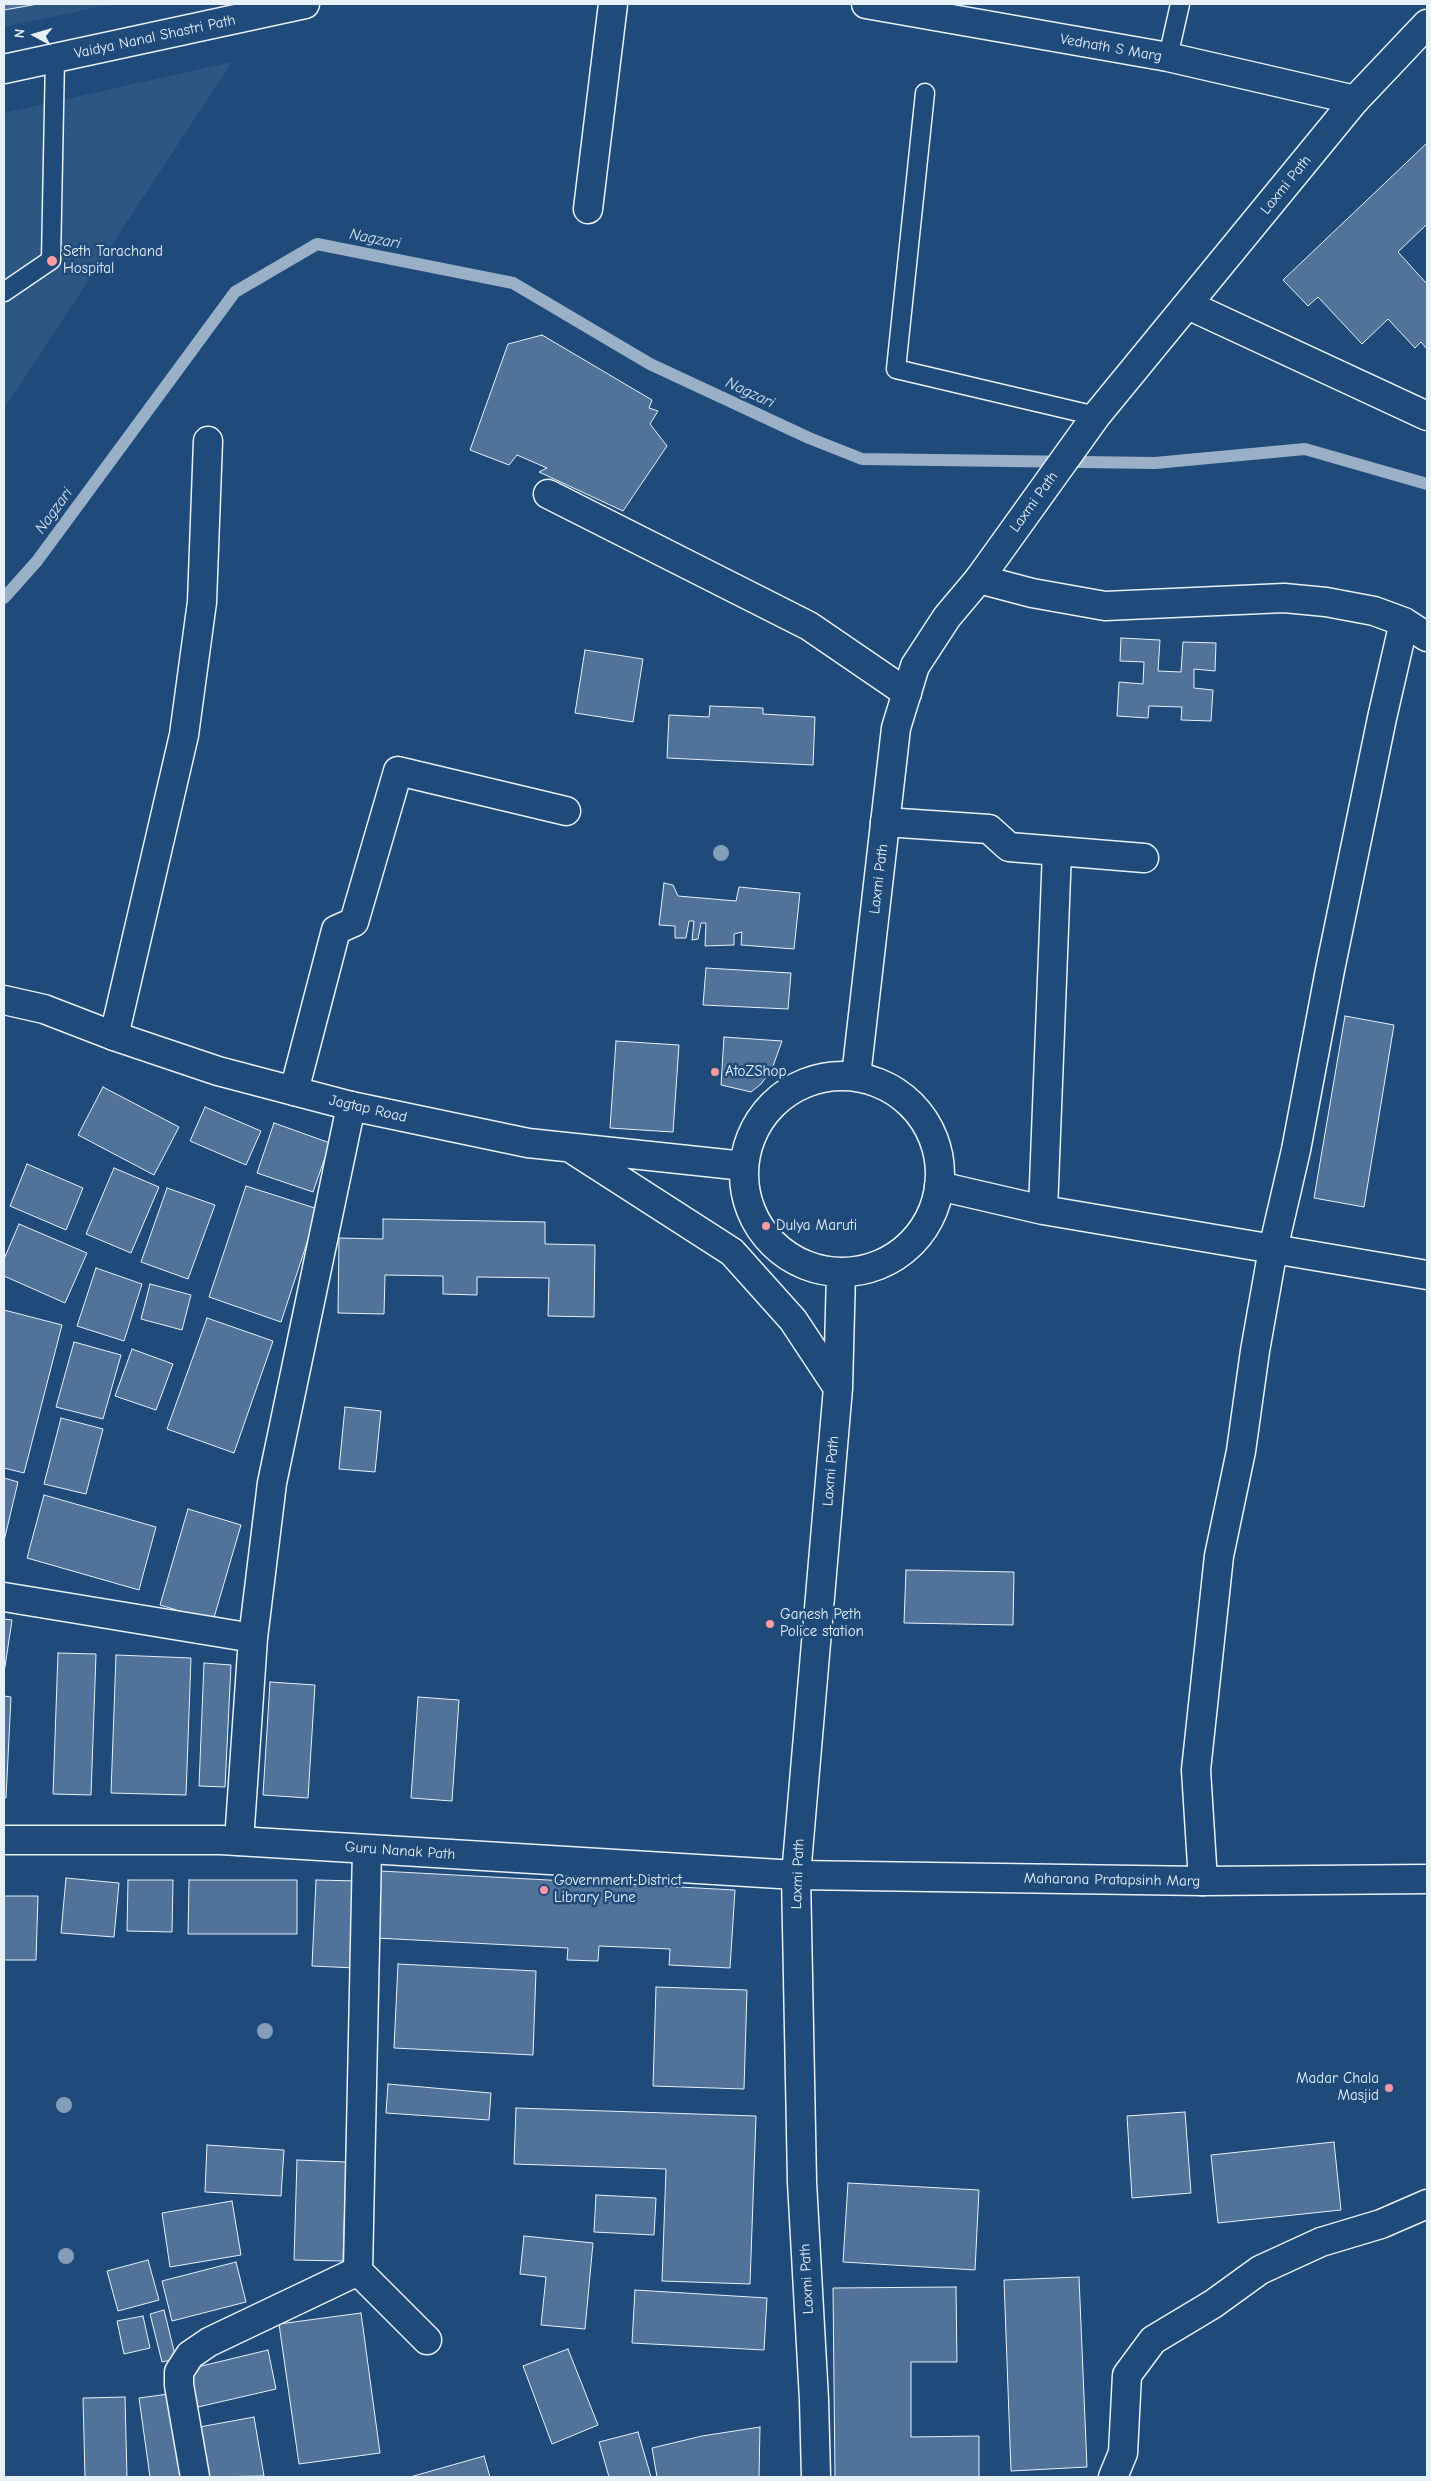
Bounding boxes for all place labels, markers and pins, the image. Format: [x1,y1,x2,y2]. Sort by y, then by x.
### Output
place label: Seth Tarachand Hospital [63,243,163,278]
marker: Seth Tarachand Hospital [45,254,59,268]
place label: AtoZShop [725,1063,786,1081]
marker: AtoZShop [709,1066,721,1078]
place label: Dulya Maruti [776,1217,857,1235]
marker: Dulya Maruti [760,1220,772,1232]
place label: Ganesh Peth Police station [780,1606,864,1641]
marker: Ganesh Peth Police station [764,1618,776,1630]
place label: Government District Library Pune [554,1872,682,1907]
marker: Government District Library Pune [538,1884,550,1896]
place label: Madar Chala Masjid [1296,2070,1379,2105]
marker: Madar Chala Masjid [1383,2082,1395,2094]

